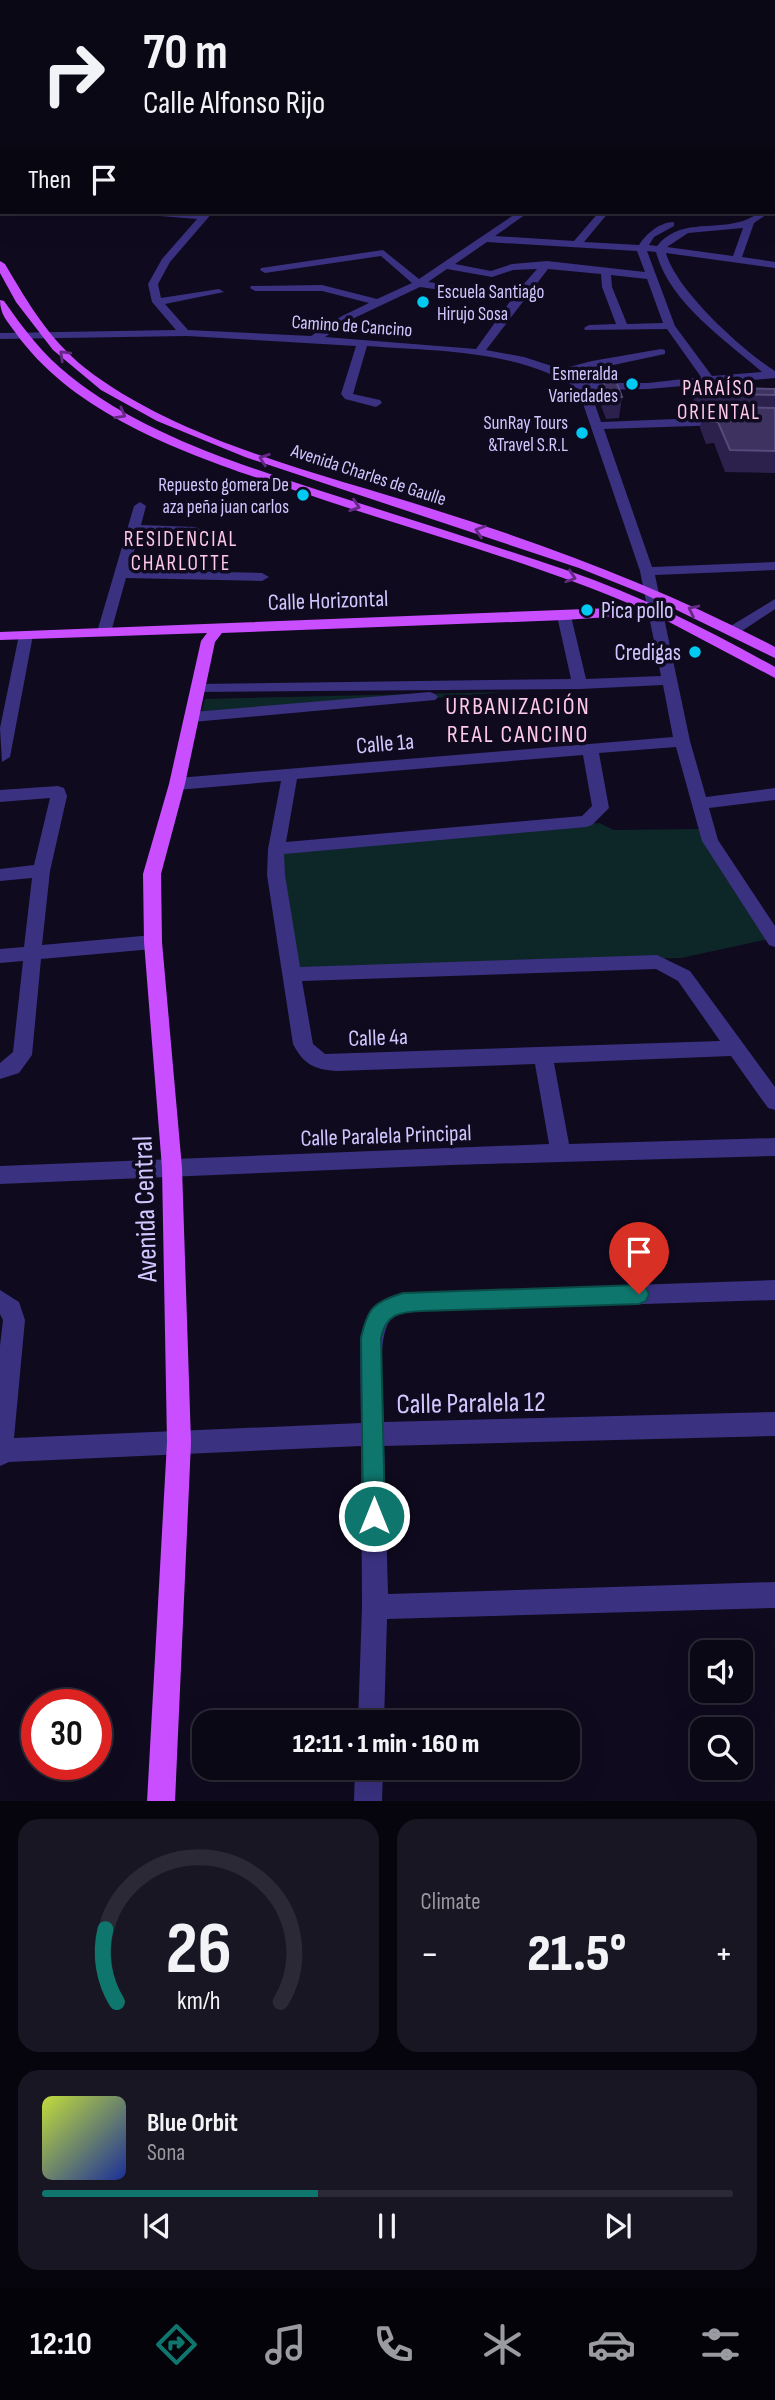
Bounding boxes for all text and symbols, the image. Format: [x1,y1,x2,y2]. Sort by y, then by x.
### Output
text: 70 m [143,24,228,83]
icon: right [28,28,119,119]
text: Calle Alfonso Rijo [143,84,325,123]
icon: arrive [85,161,123,199]
text: Then [28,165,71,196]
place label: Escuela Santiago Hirujo Sosa [437,281,544,326]
marker: Escuela Santiago Hirujo Sosa [415,294,431,310]
street label: Camino de Cancino [291,311,413,342]
one-way arrow [59,350,72,363]
place label: Esmeralda Variedades [548,363,618,408]
marker: Esmeralda Variedades [624,376,640,392]
district label: PARAÍSO ORIENTAL [677,376,761,425]
one-way arrow [113,405,126,419]
place label: SunRay Tours &Travel S.R.L [483,412,568,457]
marker: SunRay Tours &Travel S.R.L [574,425,590,441]
street label: Avenida Charles de Gaulle [287,439,449,511]
one-way arrow [258,453,270,467]
place label: Repuesto gomera De aza peña juan carlos [158,474,289,519]
marker: Repuesto gomera De aza peña juan carlos [295,487,311,503]
one-way arrow [348,497,360,512]
one-way arrow [474,525,486,539]
district label: RESIDENCIAL CHARLOTTE [124,527,238,576]
one-way arrow [564,569,576,583]
street label: Calle Horizontal [267,585,389,617]
place label: Pica pollo [601,597,674,625]
marker: Pica pollo [579,602,595,618]
one-way arrow [688,604,700,618]
place label: Credigas [615,639,681,667]
marker: Credigas [687,644,703,660]
district label: URBANIZACIÓN REAL CANCINO [445,692,591,749]
street label: Calle 1a [355,728,415,760]
street label: Calle 4a [348,1023,408,1053]
street label: Calle Paralela Principal [300,1119,472,1153]
street label: Avenida Central [126,1135,165,1284]
pin [609,1222,669,1294]
icon: arrive [620,1233,658,1271]
street label: Calle Paralela 12 [396,1386,546,1421]
position arrow [337,1479,411,1553]
map controls [690,1640,753,1780]
button: sound [690,1640,753,1703]
speed limit sign: 30 [21,1689,112,1780]
button: search [690,1717,753,1780]
text: 12:11 · 1 min · 160 m [293,1729,479,1760]
text: Climate [421,1888,480,1916]
text: 26 [165,1906,231,1994]
text: 21.5° [527,1923,626,1986]
text: − [421,1932,439,1977]
text: + [714,1932,733,1977]
text: km/h [177,1985,220,2016]
text: Blue Orbit [147,2108,238,2139]
text: Sona [147,2139,185,2167]
icon: previous [138,2207,176,2245]
icon: pause [368,2207,406,2245]
icon: next [599,2207,637,2245]
icon: directions [152,2320,201,2369]
icon: music [261,2320,310,2369]
icon: phone [369,2320,418,2369]
icon: climate [478,2320,527,2369]
icon: car [587,2320,636,2369]
icon: filters [696,2320,745,2369]
text: 12:10 [30,2325,92,2364]

